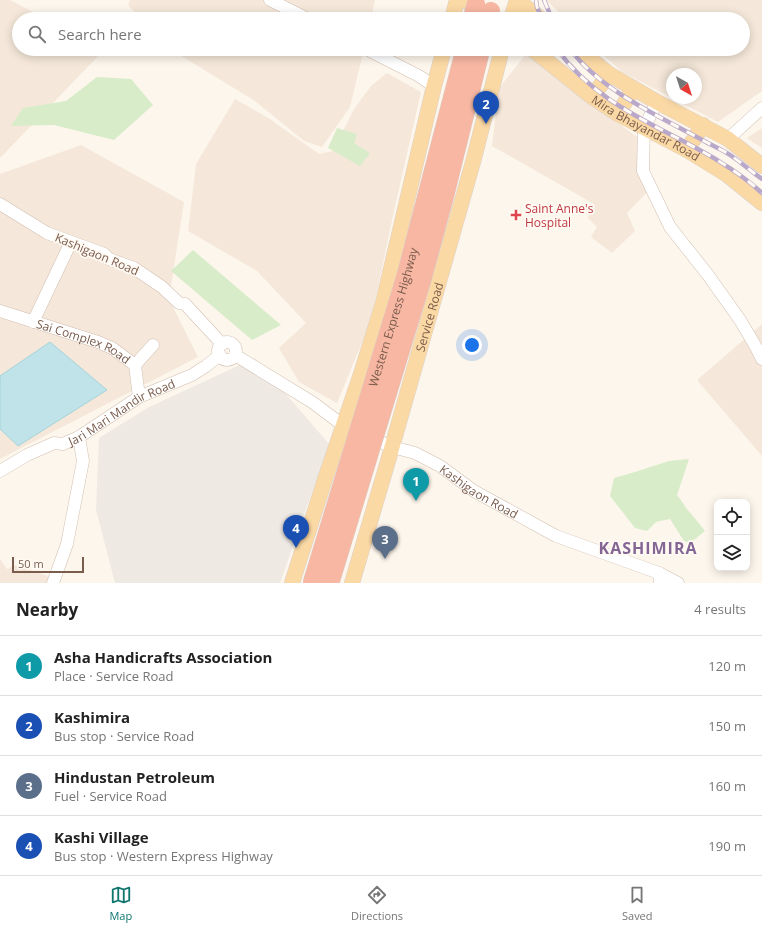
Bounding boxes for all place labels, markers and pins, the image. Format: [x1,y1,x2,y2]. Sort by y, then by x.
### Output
pin: 2 [473,91,499,124]
place label: Saint Anne's Hospital [525,200,594,231]
marker: Saint Anne's Hospital [510,209,522,221]
pin: 1 [403,468,429,501]
pin: 4 [283,515,309,548]
pin: 3 [372,526,398,559]

